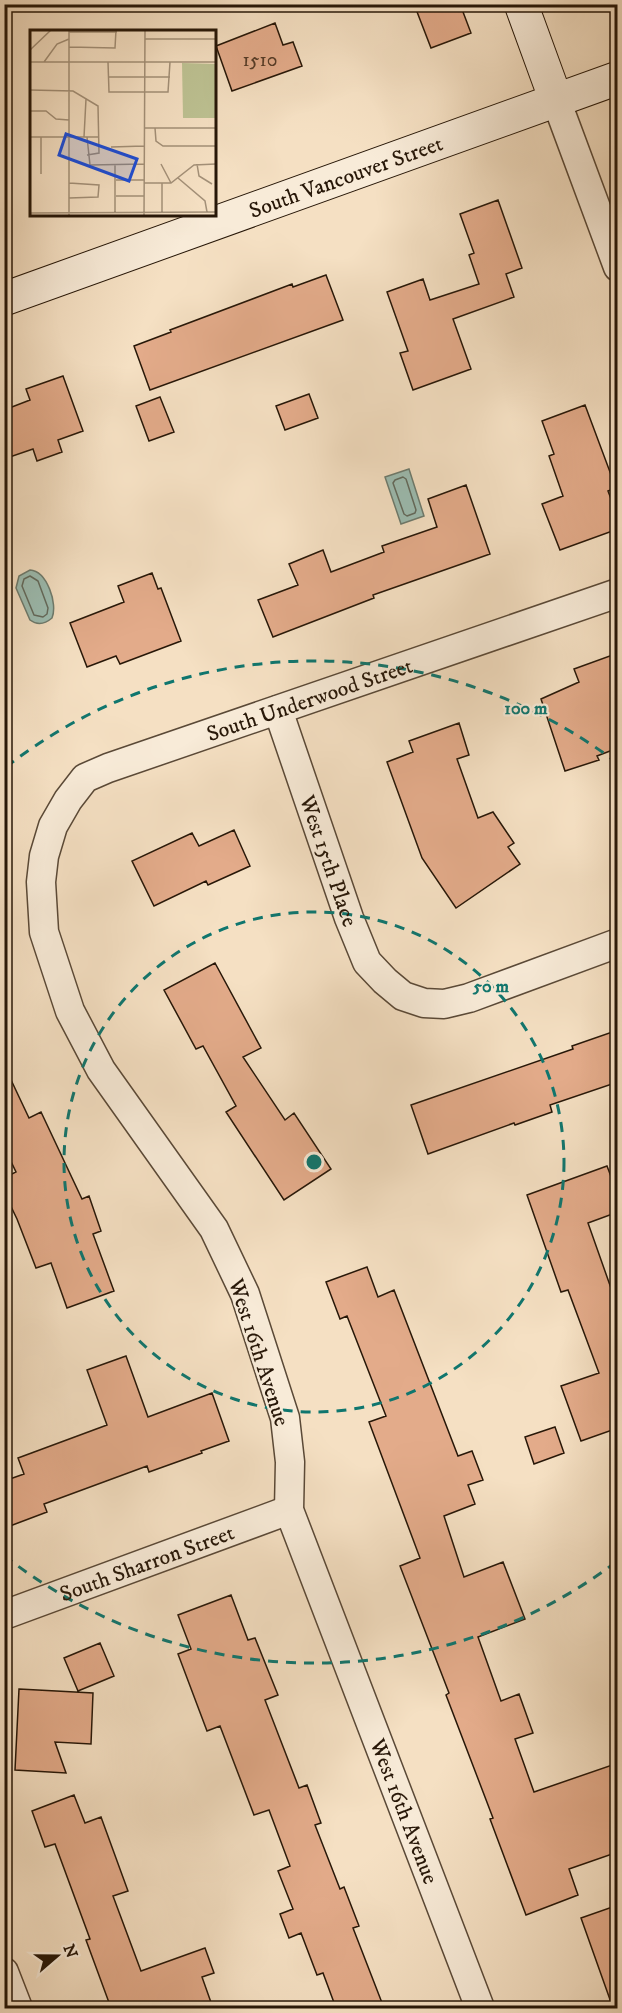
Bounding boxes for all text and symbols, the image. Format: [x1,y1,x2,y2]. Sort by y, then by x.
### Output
inset map [30,30,216,216]
house number: 1510 [242,48,278,73]
street label: South Vancouver Street [245,130,447,225]
street label: South Underwood Street [203,653,416,748]
text: 100 m [504,698,548,720]
street label: West 15th Place [293,791,363,931]
text: 50 m [472,976,509,998]
centre of rings [304,1152,324,1172]
street label: West 16th Avenue [222,1274,295,1430]
street label: South Sharron Street [56,1519,238,1608]
street label: West 16th Avenue [363,1734,444,1888]
north arrow [27,1926,87,1986]
text: N [59,1942,82,1961]

